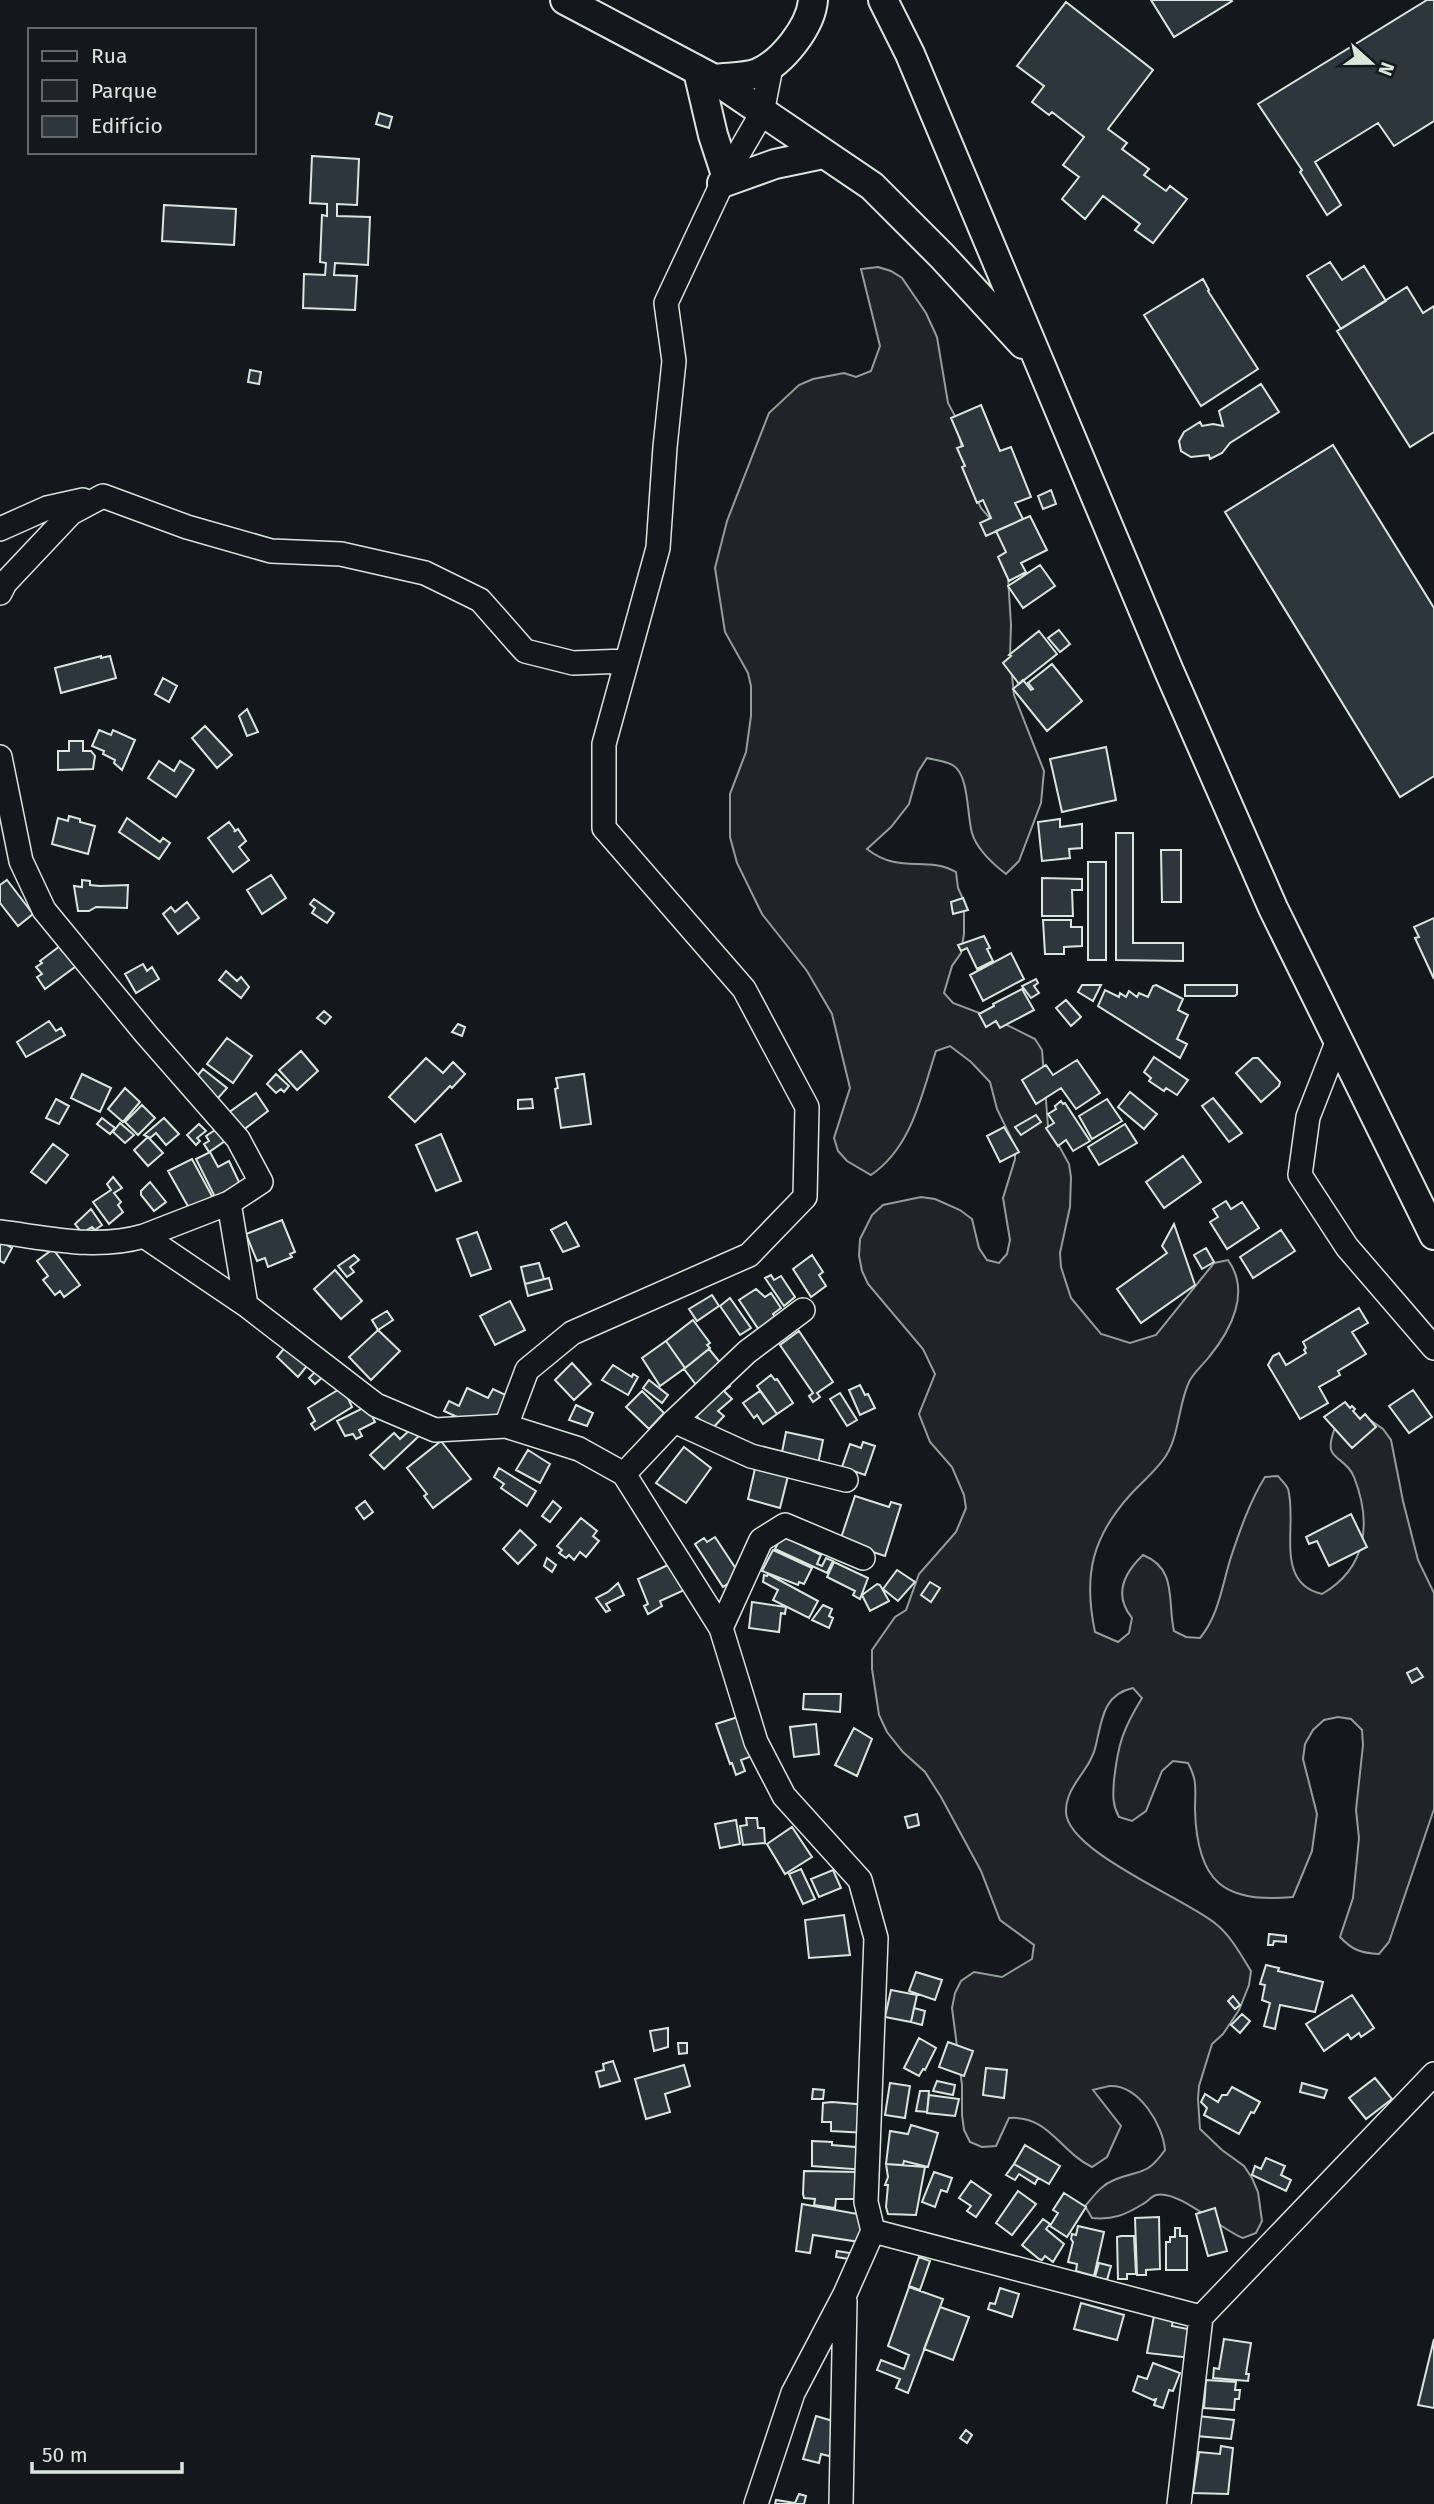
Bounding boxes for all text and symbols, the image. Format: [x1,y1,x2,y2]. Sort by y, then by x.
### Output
legend [28,28,256,154]
north arrow [1336,28,1406,98]
text: Rua [91,43,127,69]
text: N [1373,59,1399,79]
text: Parque [91,78,157,104]
text: Edifício [91,113,163,139]
scale bar [32,2430,182,2474]
text: 50 m [42,2442,88,2468]

